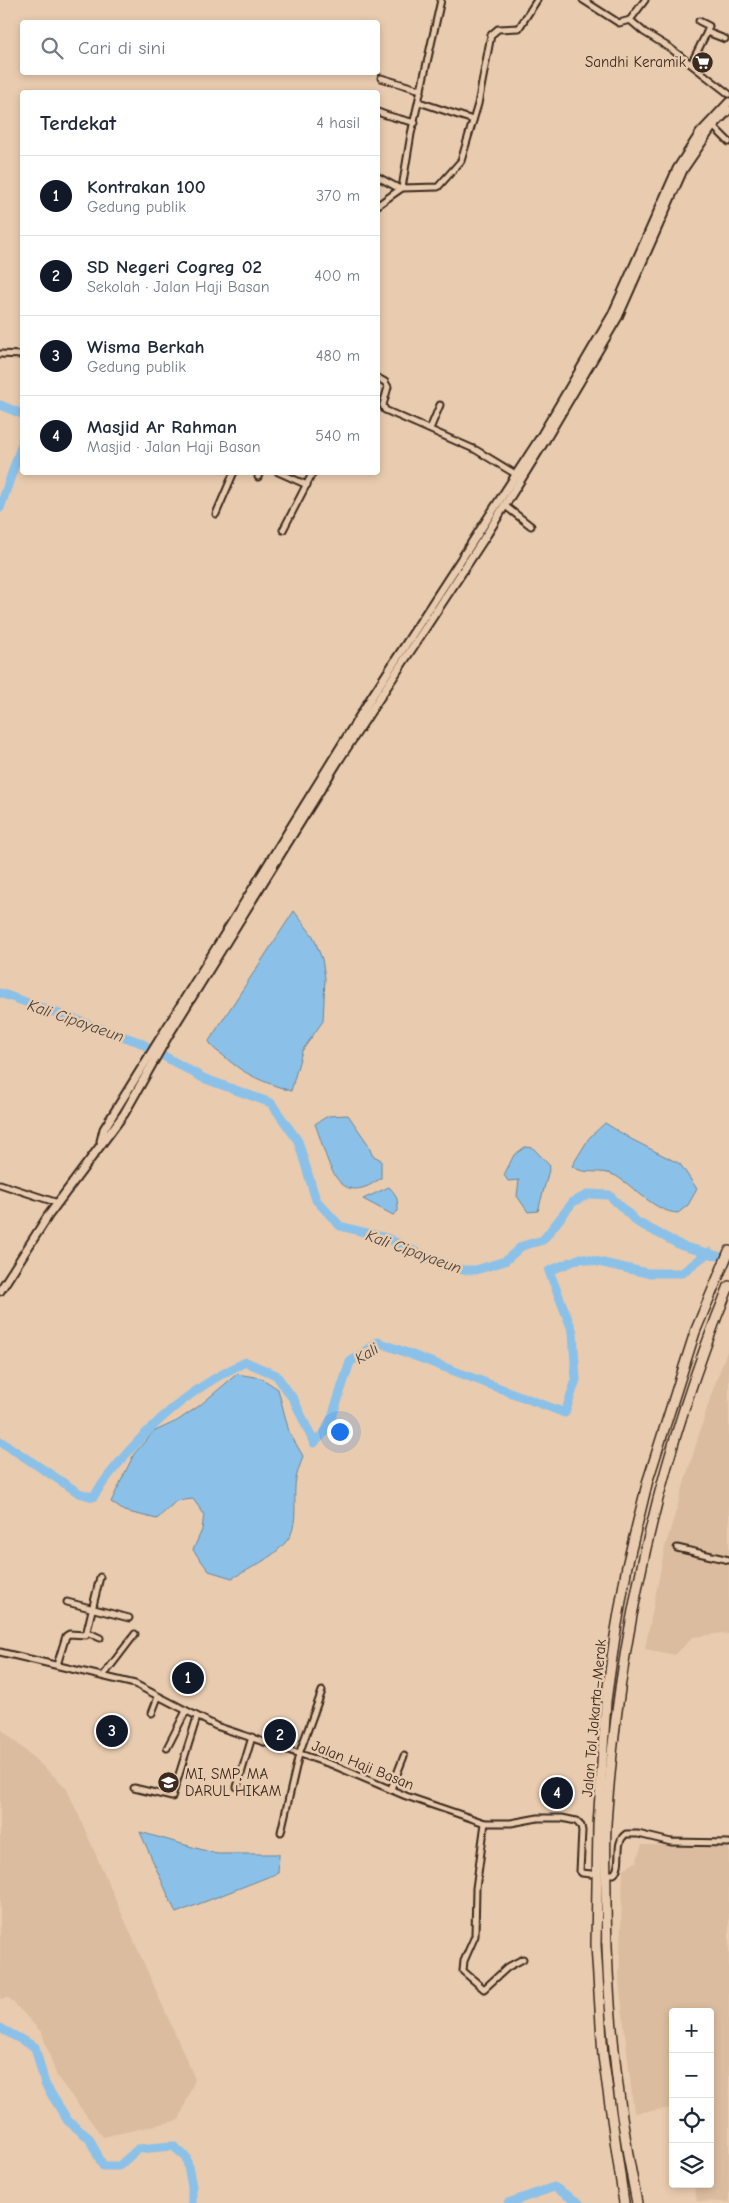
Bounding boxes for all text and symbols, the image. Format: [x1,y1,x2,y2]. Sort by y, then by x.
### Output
search box [20,20,380,75]
icon: search [38,34,66,62]
text: Cari di sini [78,37,165,59]
supermarket icon: Sandhi Keramik [690,50,714,74]
place label: Sandhi Keramik [585,53,687,71]
text: Terdekat [40,111,116,135]
text: 4 hasil [316,114,360,132]
text: Kontrakan 100 [87,176,206,198]
text: 1 [53,187,59,205]
text: 370 m [316,187,360,205]
text: Gedung publik [87,198,186,216]
text: SD Negeri Cogreg 02 [87,256,262,278]
text: 2 [52,267,60,285]
text: 400 m [314,267,360,285]
text: Sekolah · Jalan Haji Basan [87,278,270,296]
text: Wisma Berkah [87,336,205,358]
text: 3 [52,347,60,365]
text: 480 m [316,347,360,365]
text: Gedung publik [87,358,186,376]
text: Masjid Ar Rahman [87,416,237,438]
text: 4 [52,427,60,445]
text: 540 m [315,427,360,445]
text: Masjid · Jalan Haji Basan [87,438,261,456]
water label: Kali Cipayaeun [25,996,126,1046]
water label: Kali Cipayaeun [363,1226,464,1278]
water label: Kali [351,1340,382,1368]
your location [327,1419,353,1445]
street label: Jalan Tol Jakarta–Merak [578,1638,610,1798]
pin: 1 [172,1659,204,1697]
pin: 3 [96,1712,128,1750]
pin: 2 [264,1716,296,1754]
street label: Jalan Haji Basan [309,1736,417,1794]
place label: MI, SMP, MA DARUL HIKAM [185,1765,281,1800]
school or university icon: MI, SMP, MA DARUL HIKAM [157,1771,181,1795]
pin: 4 [541,1774,573,1812]
map controls [669,2008,714,2188]
button: + [669,2008,714,2053]
button: − [669,2053,714,2098]
button: locate [669,2098,714,2143]
button: layers [669,2143,714,2188]

